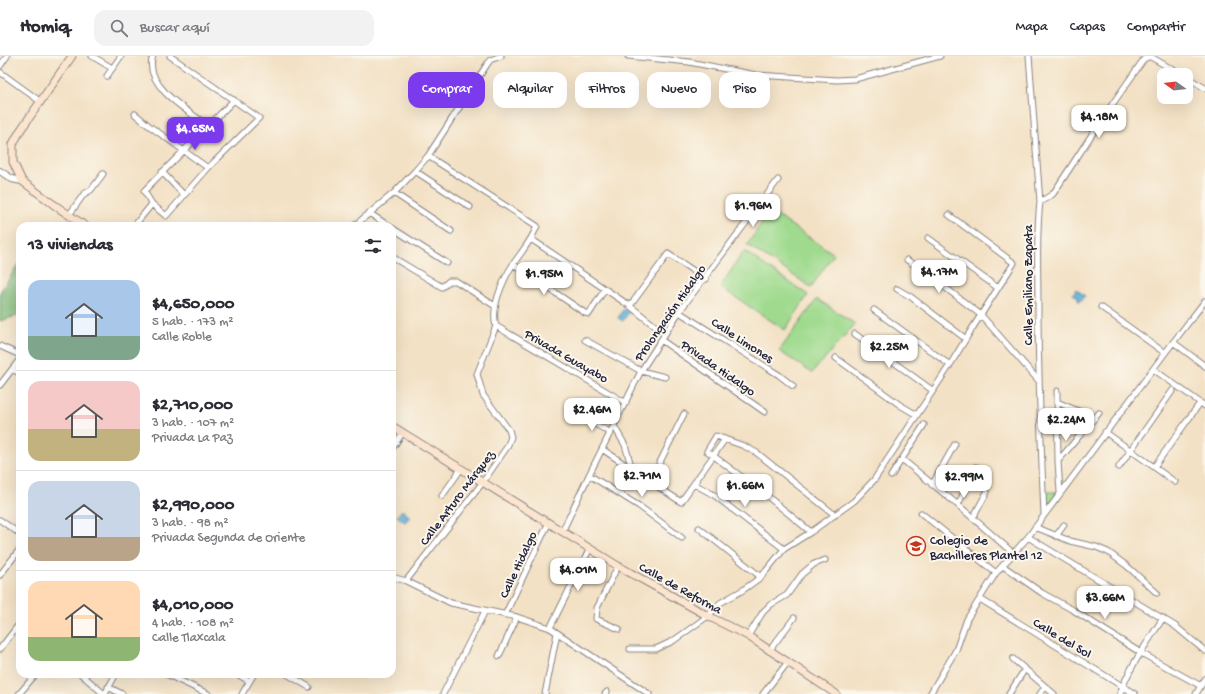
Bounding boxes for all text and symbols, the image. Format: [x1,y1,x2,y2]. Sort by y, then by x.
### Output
search box [94,10,374,46]
text: Homiq [20,16,70,39]
icon: search [108,17,130,39]
text: Buscar aquí [140,19,210,37]
text: Mapa [1016,19,1048,36]
text: Capas [1070,19,1105,36]
text: Compartir [1127,19,1185,36]
north arrow [1157,68,1193,104]
map controls [1157,68,1193,104]
chip: Comprar [408,72,485,108]
chip: Alquilar [493,72,567,108]
chip: Filtros [575,72,639,108]
chip: Nuevo [647,72,711,108]
chip: Piso [719,72,770,108]
pin: $4.18M [1066,105,1132,139]
text: $4.18M [1080,110,1118,125]
pin: $4.65M [162,117,228,151]
text: $4.65M [176,122,214,137]
pin: $1.96M [720,194,786,228]
text: $1.96M [734,199,772,214]
street label: Calle Emiliano Zapata [1022,224,1037,345]
icon: filters [362,235,384,257]
text: 13 viviendas [28,236,113,256]
pin: $4.17M [906,260,972,294]
pin: $1.95M [511,262,577,296]
street label: Prolongación Hidalgo [632,262,710,365]
text: $4.17M [920,265,958,280]
text: $1.95M [525,267,563,282]
text: $4,650,000 [152,295,235,315]
icon: home [60,296,108,344]
text: 5 hab. · 173 m² [152,315,234,330]
street label: Calle Limones [708,315,777,367]
street label: Privada Guayabo [520,327,611,387]
text: Calle Roble [152,330,212,345]
pin: $2.25M [856,335,922,369]
street label: Privada Hidalgo [677,337,758,400]
text: $2.25M [870,340,908,355]
text: $2,710,000 [152,396,233,416]
icon: home [60,397,108,445]
pin: $2.46M [559,398,625,432]
text: $2.46M [573,403,611,418]
pin: $2.24M [1033,408,1099,442]
text: $2.24M [1047,413,1085,428]
text: 3 hab. · 107 m² [152,416,234,431]
text: Privada La Paz [152,431,233,446]
street label: Calle Arturo Márquez [417,447,499,549]
pin: $2.71M [609,464,675,498]
pin: $2.99M [931,465,997,499]
text: $2.71M [623,469,661,484]
text: $2.99M [945,470,983,485]
pin: $1.66M [712,474,778,508]
text: $1.66M [726,479,764,494]
text: $2,990,000 [152,496,234,516]
icon: home [60,497,108,545]
text: 3 hab. · 98 m² [152,516,228,531]
street label: Calle Hidalgo [497,529,541,601]
text: Privada Segunda de Oriente [152,531,305,546]
place label: Colegio de Bachilleres Plantel 12 [929,534,1043,564]
school or university icon: Colegio de Bachilleres Plantel 12 [905,535,927,557]
pin: $4.01M [545,558,611,592]
street label: Calle de Reforma [636,560,725,619]
text: $4.01M [559,563,597,578]
pin: $3.66M [1072,586,1138,620]
text: $3.66M [1086,591,1124,606]
text: $4,010,000 [152,596,234,616]
icon: home [60,597,108,645]
text: 4 hab. · 108 m² [152,616,234,631]
street label: Calle del Sol [1030,616,1094,663]
text: Calle Tlaxcala [152,631,225,646]

